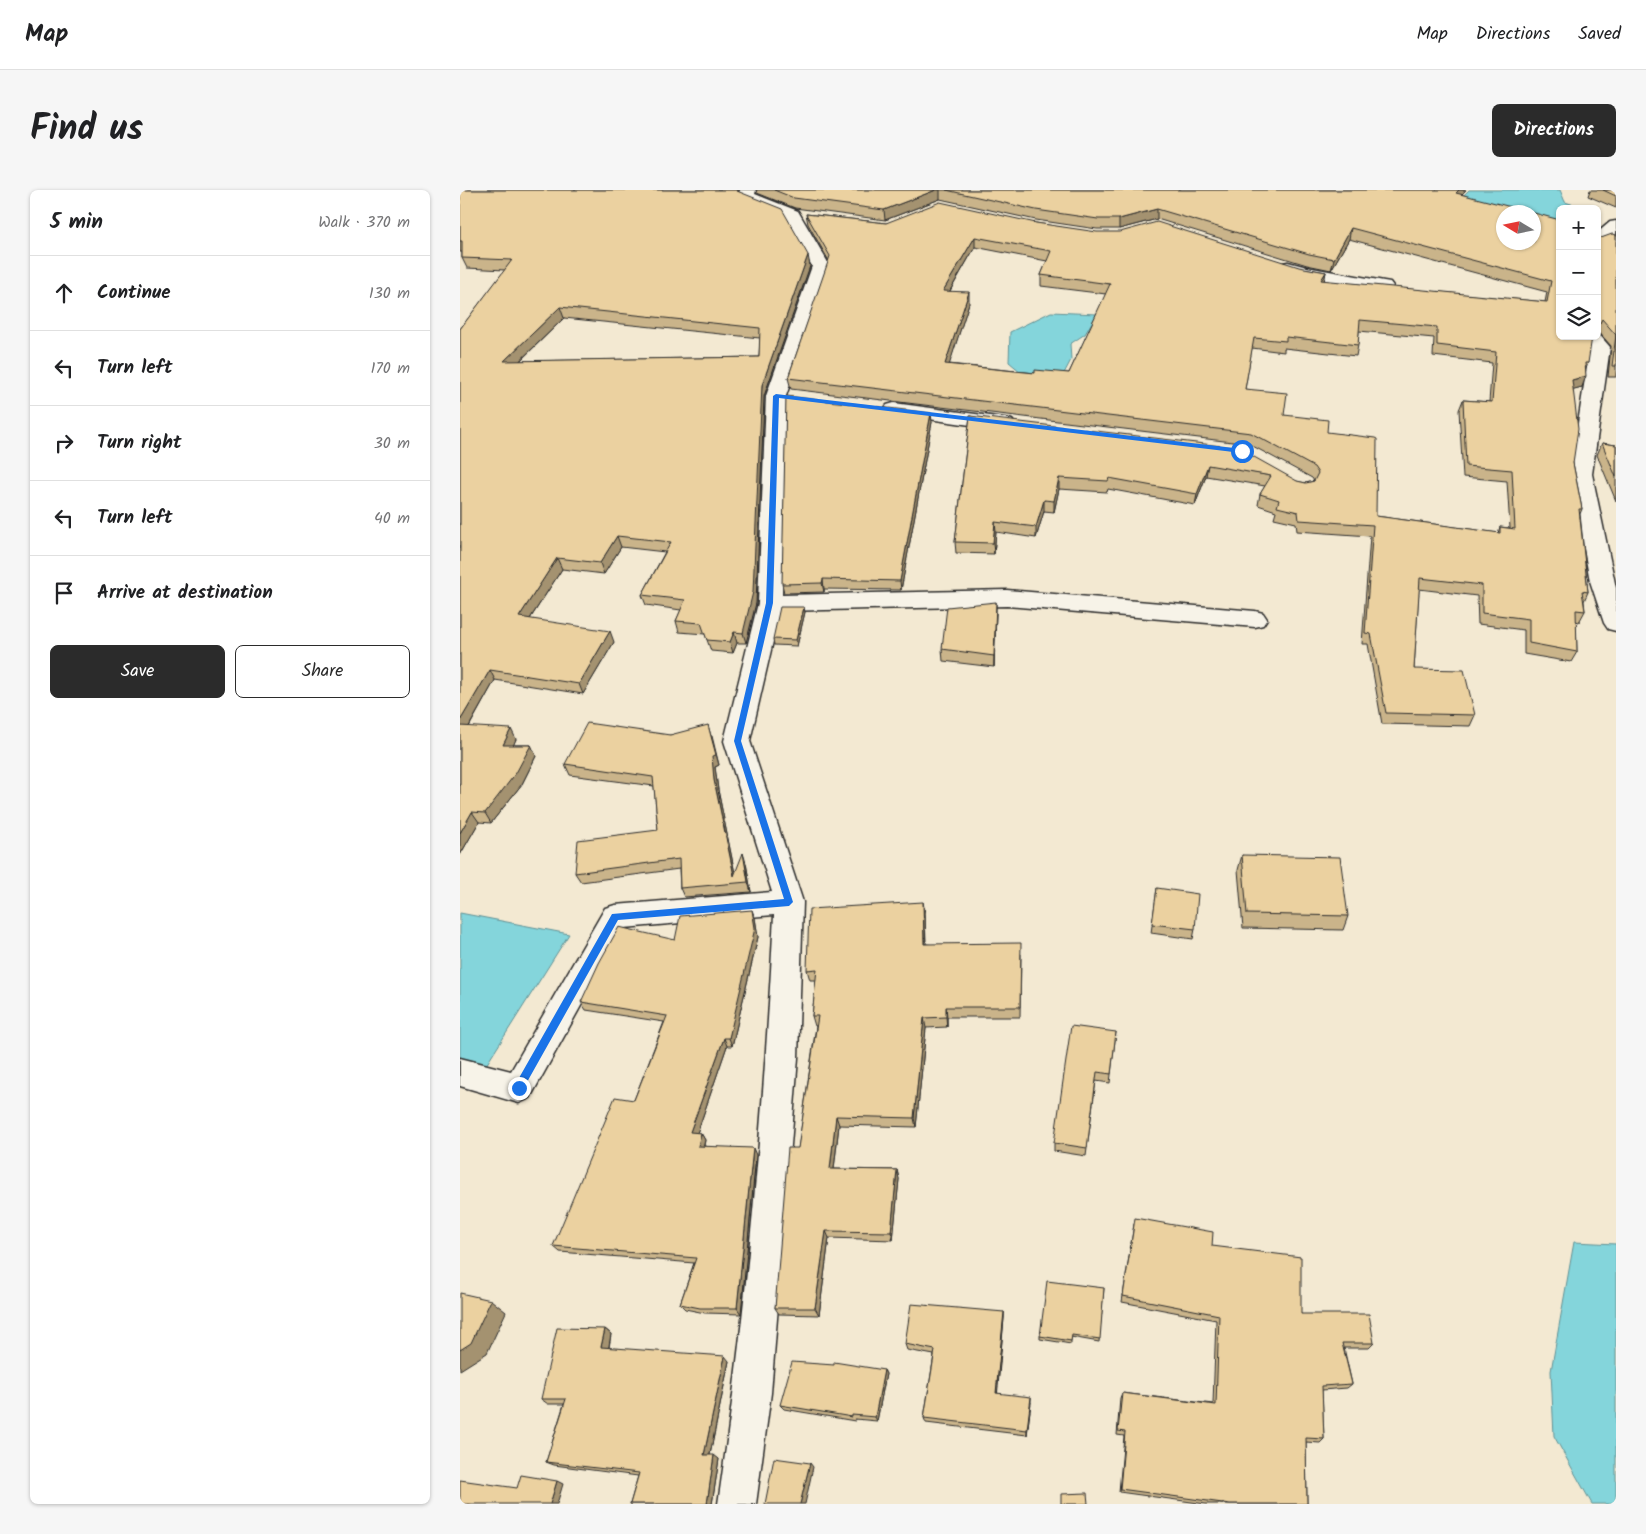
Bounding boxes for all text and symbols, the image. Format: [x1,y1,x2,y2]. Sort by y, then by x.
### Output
text: Map [25,15,68,54]
text: Map [1416,20,1448,49]
text: Directions [1476,20,1550,49]
text: Saved [1578,20,1621,49]
text: Find us [30,102,143,158]
button: Directions [1492,104,1616,157]
north arrow [1496,205,1541,250]
map controls [1556,205,1601,340]
button: + [1556,205,1601,250]
text: 5 min [50,206,103,239]
text: Walk · 370 m [318,210,410,235]
button: − [1556,250,1601,295]
text: Continue [97,278,170,308]
icon: ahead [50,279,78,307]
text: 130 m [369,281,410,306]
button: layers [1556,295,1601,340]
text: Turn left [97,353,172,383]
icon: left [50,354,78,382]
text: 170 m [370,356,410,381]
text: Turn right [97,428,182,458]
icon: right [50,429,78,457]
text: 30 m [374,431,410,456]
route start [1231,440,1254,463]
text: Turn left [97,503,172,533]
icon: left [50,504,78,532]
text: 40 m [374,506,410,531]
text: Arrive at destination [97,578,273,608]
icon: arrive [50,579,78,607]
button: Save [50,645,225,698]
button: Share [235,645,410,698]
route end [508,1077,531,1100]

